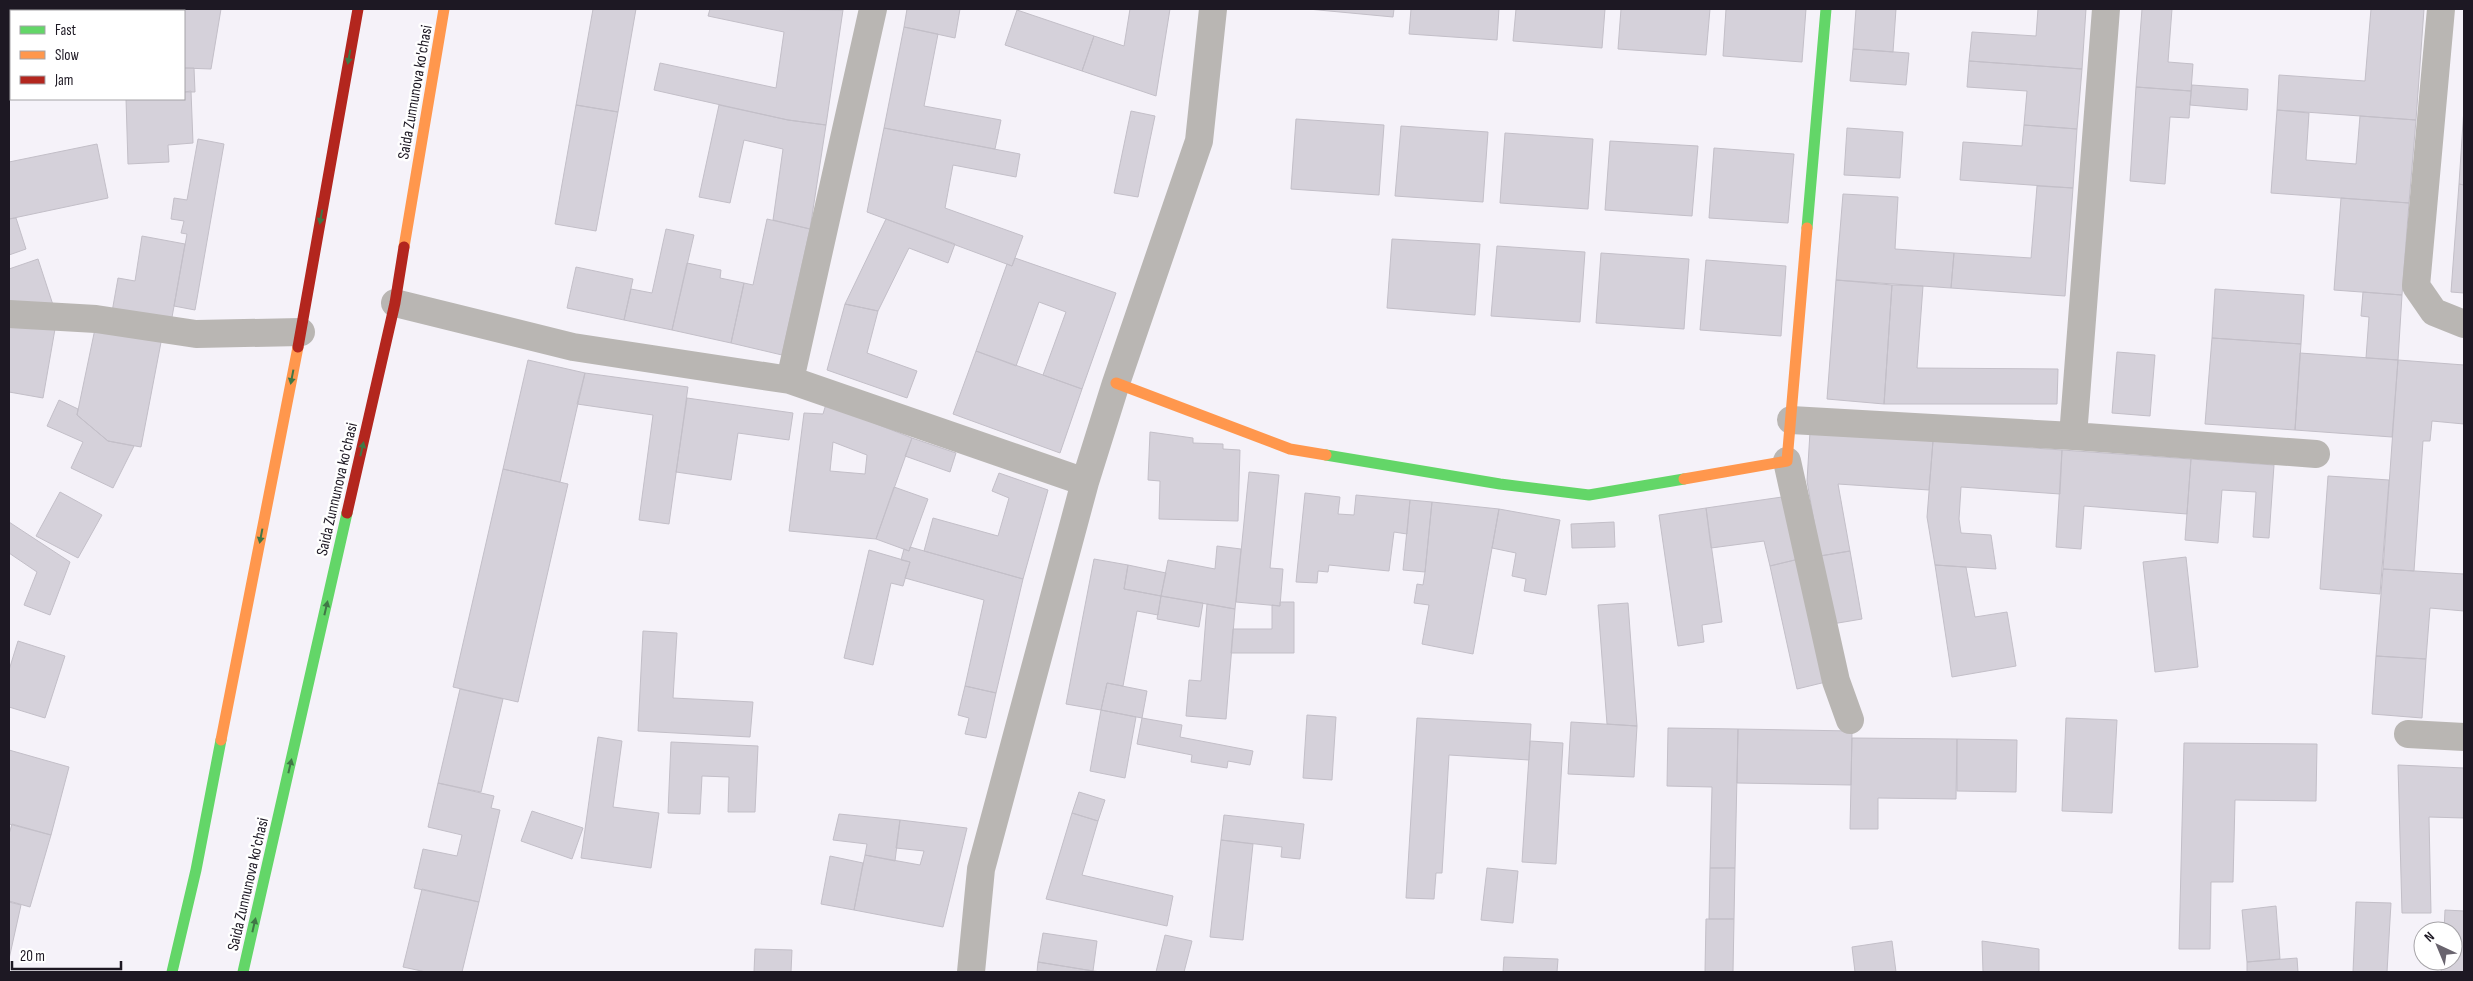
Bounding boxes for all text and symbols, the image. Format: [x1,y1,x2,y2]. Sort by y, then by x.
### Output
legend [10,10,185,100]
text: Fast [55,21,77,40]
street label: Saida Zunnunova ko'chasi [394,24,437,161]
text: Slow [55,46,79,65]
one-way arrow [345,49,353,65]
text: Jam [54,71,73,90]
one-way arrow [317,209,325,225]
one-way arrow [288,369,296,384]
street label: Saida Zunnunova ko'chasi [313,421,362,558]
one-way arrow [358,442,366,457]
one-way arrow [257,529,265,544]
one-way arrow [322,600,330,615]
one-way arrow [286,759,294,774]
street label: Saida Zunnunova ko'chasi [224,816,273,953]
one-way arrow [250,917,258,932]
north arrow [2413,921,2463,971]
text: N [2421,928,2438,946]
scale bar [12,938,121,970]
text: 20 m [20,947,45,966]

